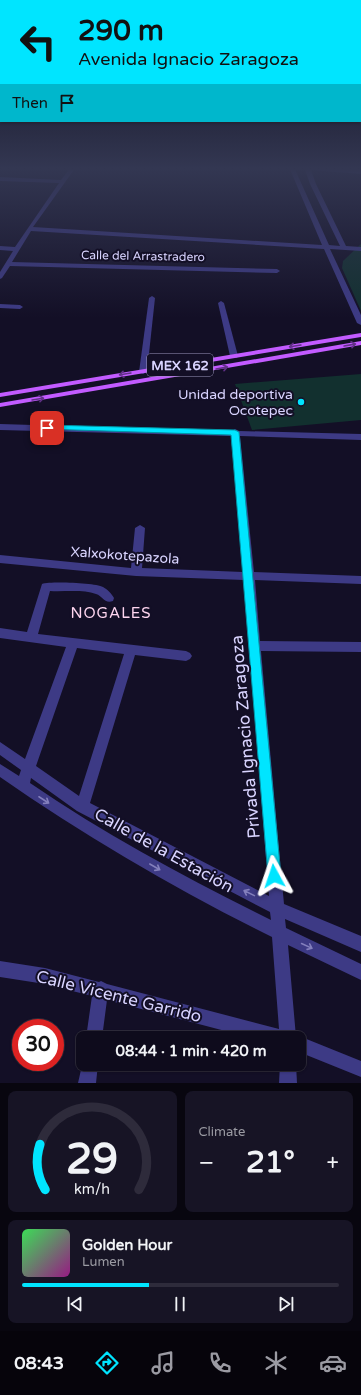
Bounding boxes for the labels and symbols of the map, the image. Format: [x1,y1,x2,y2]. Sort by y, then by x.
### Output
street label: Calle del Arrastradero [81,248,205,264]
one-way arrow [343,341,356,349]
one-way arrow [289,342,302,350]
road number: MEX 162 [147,354,213,376]
one-way arrow [215,364,228,372]
one-way arrow [119,370,132,378]
place label: Unidad deportiva Ocotepec [178,386,293,419]
one-way arrow [32,395,45,403]
marker: Unidad deportiva Ocotepec [296,397,306,407]
pin [30,411,64,445]
street label: Xalxokotepazola [70,543,180,568]
district label: NOGALES [70,604,152,622]
street label: Privada Ignacio Zaragoza [226,634,265,840]
one-way arrow [38,796,50,804]
street label: Calle de la Estación [91,804,237,897]
position arrow [253,855,295,897]
one-way arrow [149,863,161,871]
one-way arrow [243,889,255,897]
one-way arrow [301,943,313,950]
street label: Calle Vicente Garrido [34,966,204,1027]
speed limit sign: 30 [12,1019,64,1071]

